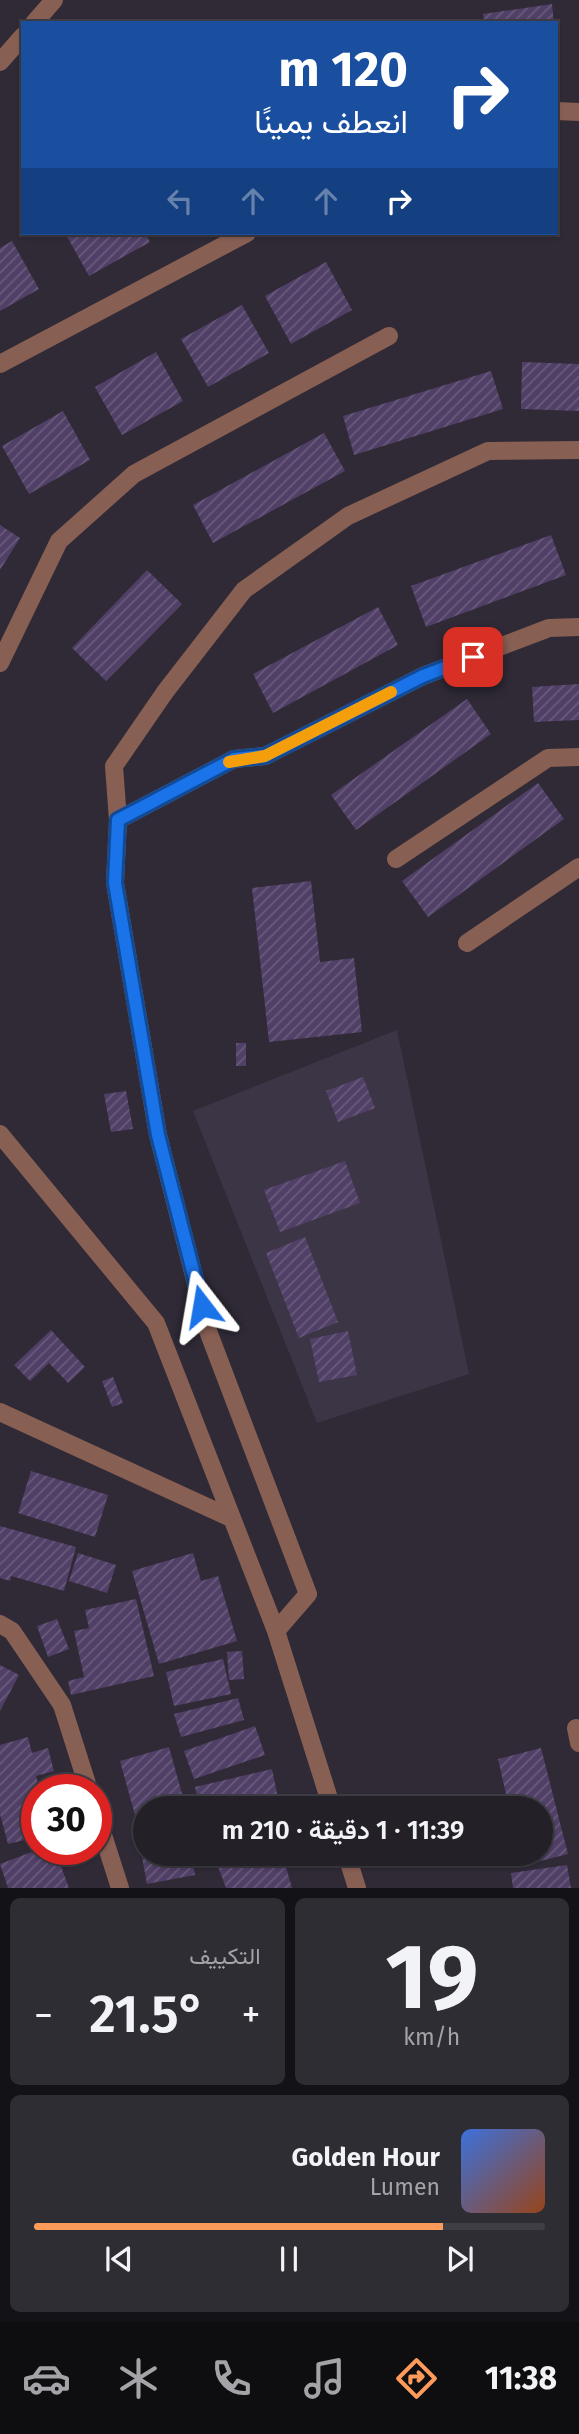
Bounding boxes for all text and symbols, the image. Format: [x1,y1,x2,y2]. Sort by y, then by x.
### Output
text: 120 m [278,40,408,99]
icon: right [432,49,523,140]
text: انعطف يمينًا [254,103,408,141]
icon: left [161,182,199,220]
icon: ahead [234,182,272,220]
icon: ahead [307,182,345,220]
icon: right [380,182,418,220]
pin [443,627,503,687]
icon: arrive [454,638,492,676]
position arrow [165,1269,239,1343]
speed limit sign: 30 [21,1774,112,1865]
text: 11:39 · 1 دقيقة · 210 m [222,1815,464,1846]
text: 19 [385,1923,478,2032]
text: التكييف [189,1942,261,1970]
text: 21.5° [89,1983,205,2046]
text: − [34,1992,53,2038]
text: + [242,1992,260,2038]
text: km/h [403,2023,460,2051]
text: Golden Hour [292,2142,440,2173]
text: Lumen [370,2173,440,2201]
icon: previous [100,2240,138,2278]
icon: pause [270,2240,308,2278]
icon: next [441,2240,479,2278]
icon: car [22,2354,71,2403]
icon: climate [114,2354,163,2403]
icon: phone [207,2354,256,2403]
icon: music [300,2354,349,2403]
icon: directions [392,2354,441,2403]
text: 11:38 [485,2359,557,2397]

